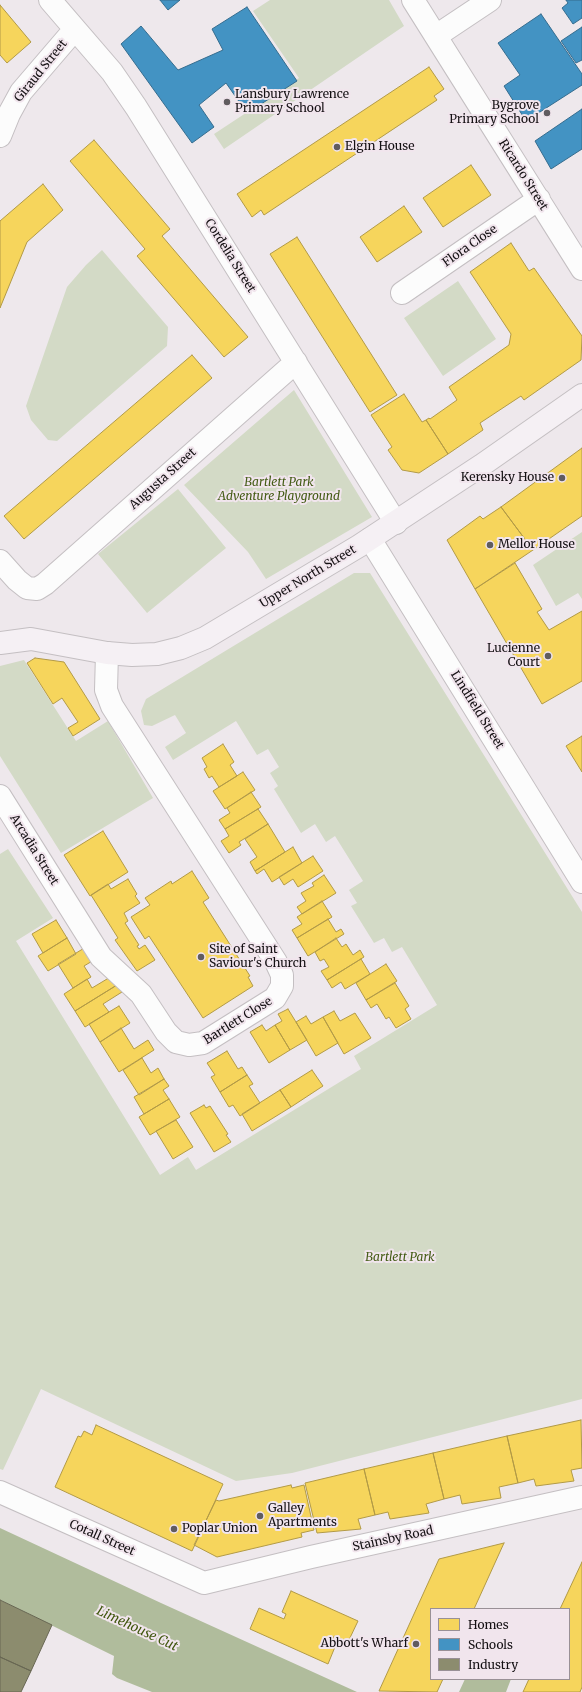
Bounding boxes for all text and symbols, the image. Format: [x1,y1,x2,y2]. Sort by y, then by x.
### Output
street label: Giraud Street [12,37,70,105]
place label: Lansbury Lawrence Primary School [235,88,349,116]
marker: Lansbury Lawrence Primary School [222,97,232,107]
place label: Bygrove Primary School [449,99,539,127]
marker: Bygrove Primary School [542,108,552,118]
street label: Ricardo Street [495,137,551,213]
place label: Elgin House [345,140,415,154]
marker: Elgin House [332,142,342,152]
street label: Cordelia Street [202,216,258,296]
street label: Flora Close [440,222,500,270]
street label: Augusta Street [127,445,199,513]
place label: Kerensky House [461,471,554,485]
marker: Kerensky House [557,473,567,483]
park label: Bartlett Park Adventure Playground [218,476,340,504]
place label: Mellor House [498,538,575,552]
marker: Mellor House [485,540,495,550]
street label: Upper North Street [257,543,359,611]
place label: Lucienne Court [487,642,540,670]
marker: Lucienne Court [543,651,553,661]
street label: Lindfield Street [447,668,507,752]
street label: Arcadia Street [6,812,62,888]
place label: Site of Saint Saviour's Church [209,943,306,971]
marker: Site of Saint Saviour's Church [196,952,206,962]
street label: Bartlett Close [201,994,275,1048]
park label: Bartlett Park [365,1251,435,1265]
place label: Galley Apartments [268,1502,337,1530]
marker: Galley Apartments [255,1511,265,1521]
street label: Cotall Street [67,1517,137,1559]
place label: Poplar Union [182,1522,258,1536]
street label: Stainsby Road [351,1523,435,1555]
marker: Poplar Union [169,1524,179,1534]
water label: Limehouse Cut [94,1603,180,1655]
legend [430,1608,570,1680]
text: Homes [468,1617,509,1632]
place label: Abbott's Wharf [321,1637,408,1651]
text: Schools [468,1637,513,1652]
marker: Abbott's Wharf [411,1639,421,1649]
text: Industry [468,1657,518,1672]

